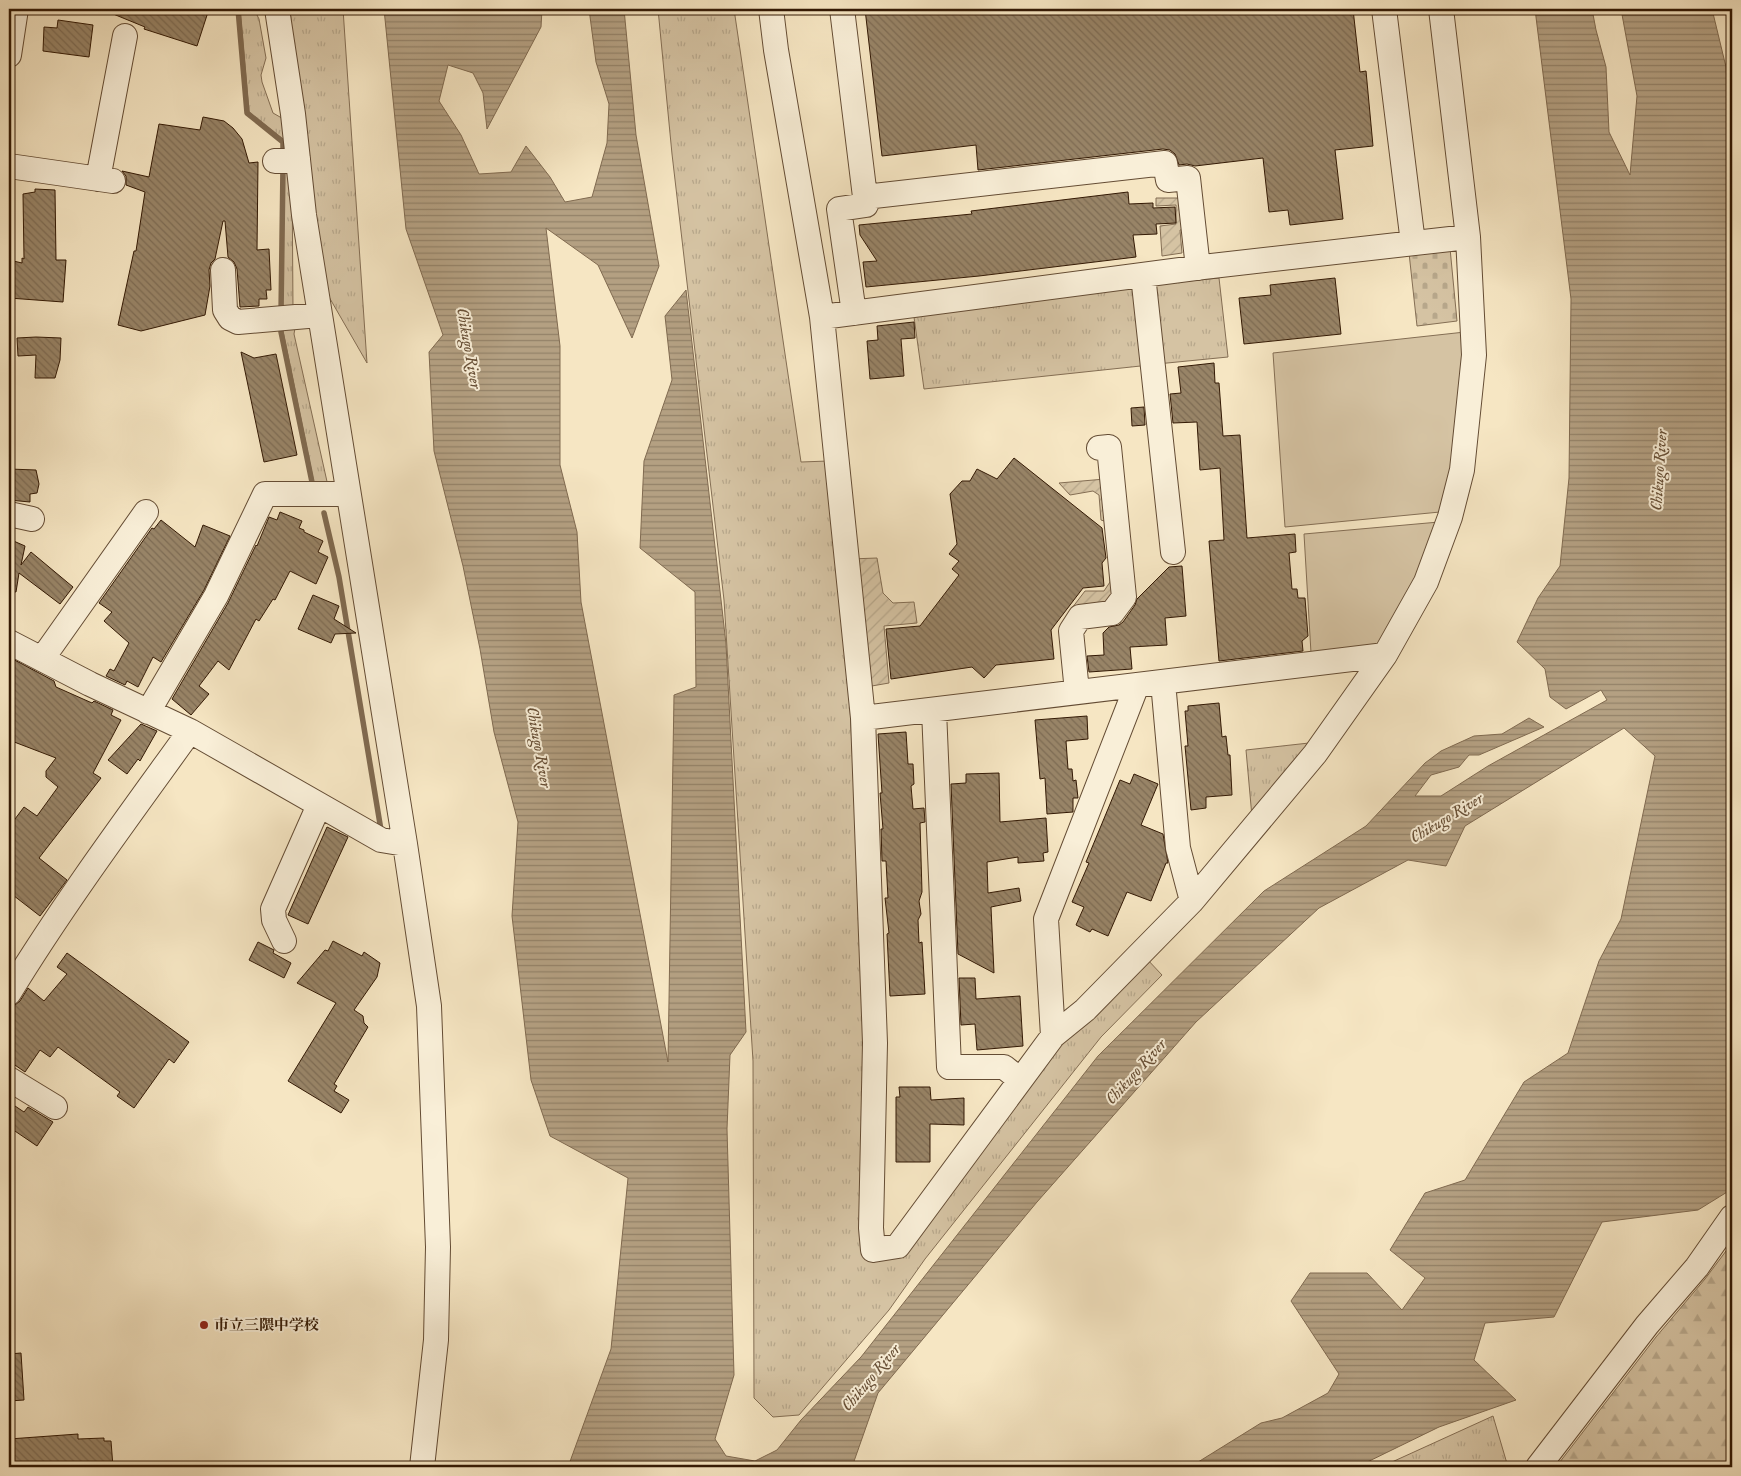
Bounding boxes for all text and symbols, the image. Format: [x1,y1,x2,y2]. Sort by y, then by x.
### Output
water label: Chikugo River [451,306,485,392]
water label: Chikugo River [1647,427,1673,512]
water label: Chikugo River [521,705,555,791]
water label: Chikugo River [1407,788,1488,848]
water label: Chikugo River [1102,1034,1172,1109]
place label: 市立三隈中学校 [214,1316,319,1335]
marker: 市立三隈中学校 [198,1319,210,1331]
water label: Chikugo River [838,1339,906,1416]

